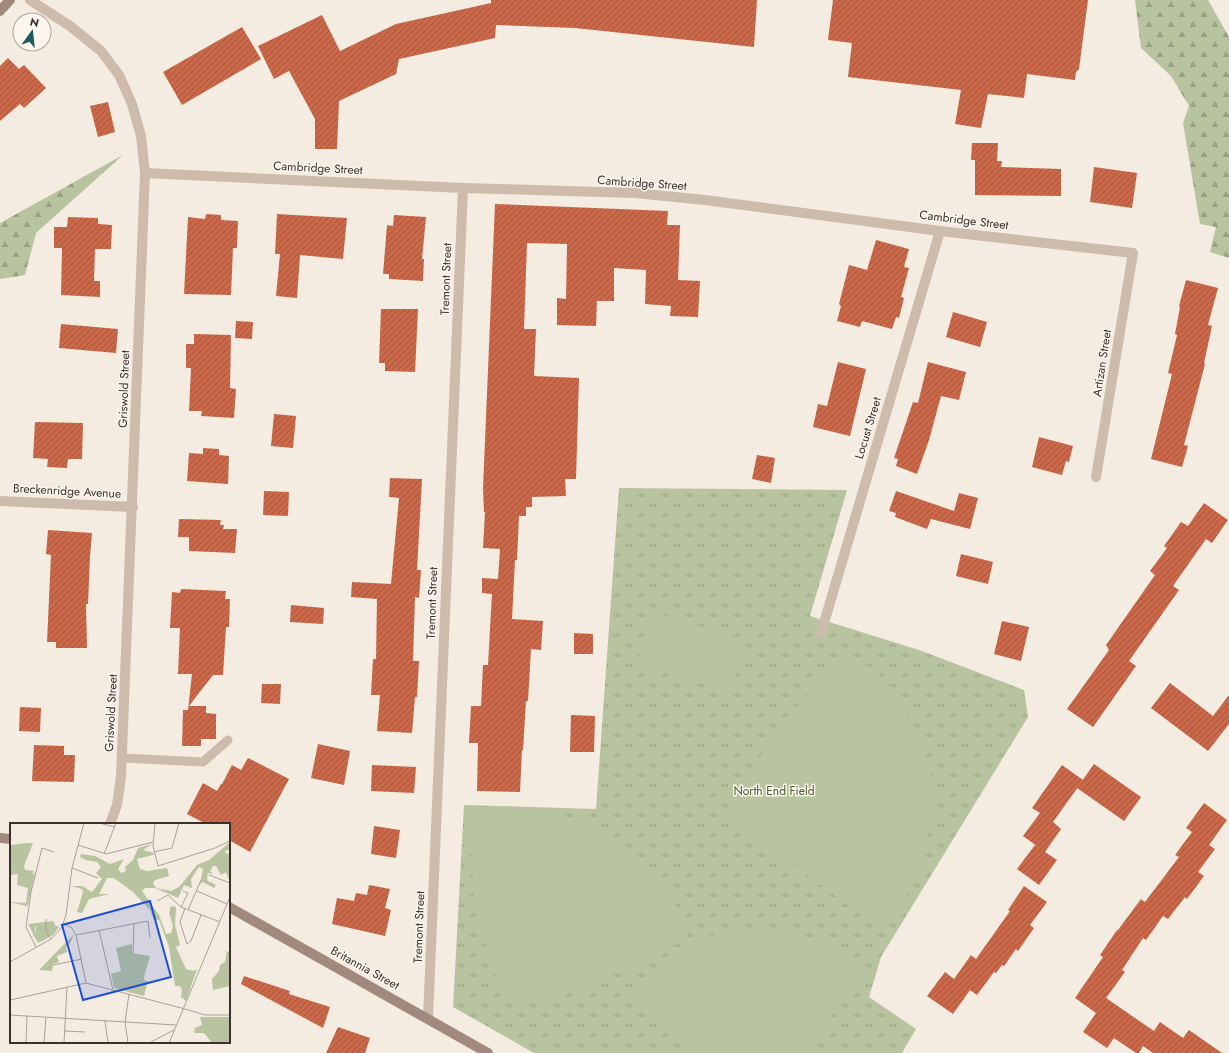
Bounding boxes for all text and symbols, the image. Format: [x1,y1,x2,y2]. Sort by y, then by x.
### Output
north arrow [12,12,52,52]
text: N [28,13,41,31]
street label: Cambridge Street [273,157,363,179]
street label: Cambridge Street [597,171,687,195]
street label: Cambridge Street [918,206,1010,234]
street label: Tremont Street [436,243,456,315]
street label: Artizan Street [1088,328,1116,398]
street label: Griswold Street [114,350,134,428]
street label: Locust Street [850,395,886,461]
street label: Breckenridge Avenue [12,479,122,503]
street label: Tremont Street [422,567,442,639]
street label: Griswold Street [100,674,122,752]
park label: North End Field [734,782,815,800]
inset map [10,823,230,1043]
street label: Tremont Street [409,891,429,963]
street label: Britannia Street [327,942,403,994]

